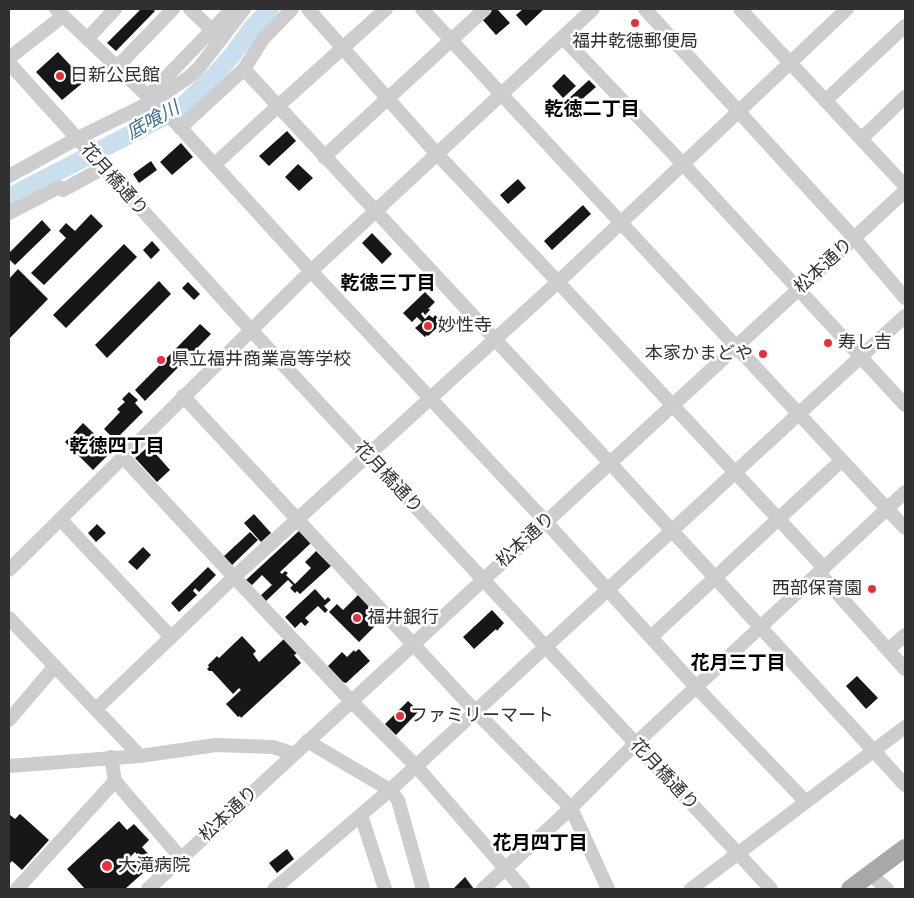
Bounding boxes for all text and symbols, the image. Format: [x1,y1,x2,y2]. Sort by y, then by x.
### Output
marker: 福井乾徳郵便局 [629,17,641,29]
place label: 福井乾徳郵便局 [572,31,698,53]
place label: 日新公民館 [70,65,160,87]
marker: 日新公民館 [54,70,66,82]
water label: 底喰川 [123,97,183,145]
district label: 乾徳二丁目 [545,99,639,121]
street label: 花月橋通り [76,139,152,221]
street label: 松本通り [790,234,858,298]
district label: 乾徳三丁目 [341,273,435,295]
place label: 妙性寺 [438,315,492,337]
marker: 妙性寺 [422,320,434,332]
place label: 寿し吉 [838,332,892,354]
marker: 寿し吉 [822,337,834,349]
place label: 本家かまどや [645,343,753,365]
marker: 本家かまどや [757,348,769,360]
place label: 県立福井商業高等学校 [171,349,351,371]
marker: 県立福井商業高等学校 [155,354,167,366]
district label: 乾徳四丁目 [70,436,164,458]
street label: 花月橋通り [349,438,427,518]
street label: 松本通り [492,508,560,572]
place label: 西部保育園 [772,578,862,600]
marker: 西部保育園 [866,583,878,595]
place label: 福井銀行 [367,607,439,629]
marker: 福井銀行 [351,612,363,624]
district label: 花月三丁目 [691,653,785,675]
place label: ファミリーマート [410,705,554,727]
marker: ファミリーマート [394,710,406,722]
street label: 花月橋通り [625,735,703,815]
street label: 松本通り [195,782,263,846]
district label: 花月四丁目 [493,833,587,855]
place label: 大滝病院 [118,855,190,877]
marker: 大滝病院 [100,859,114,873]

